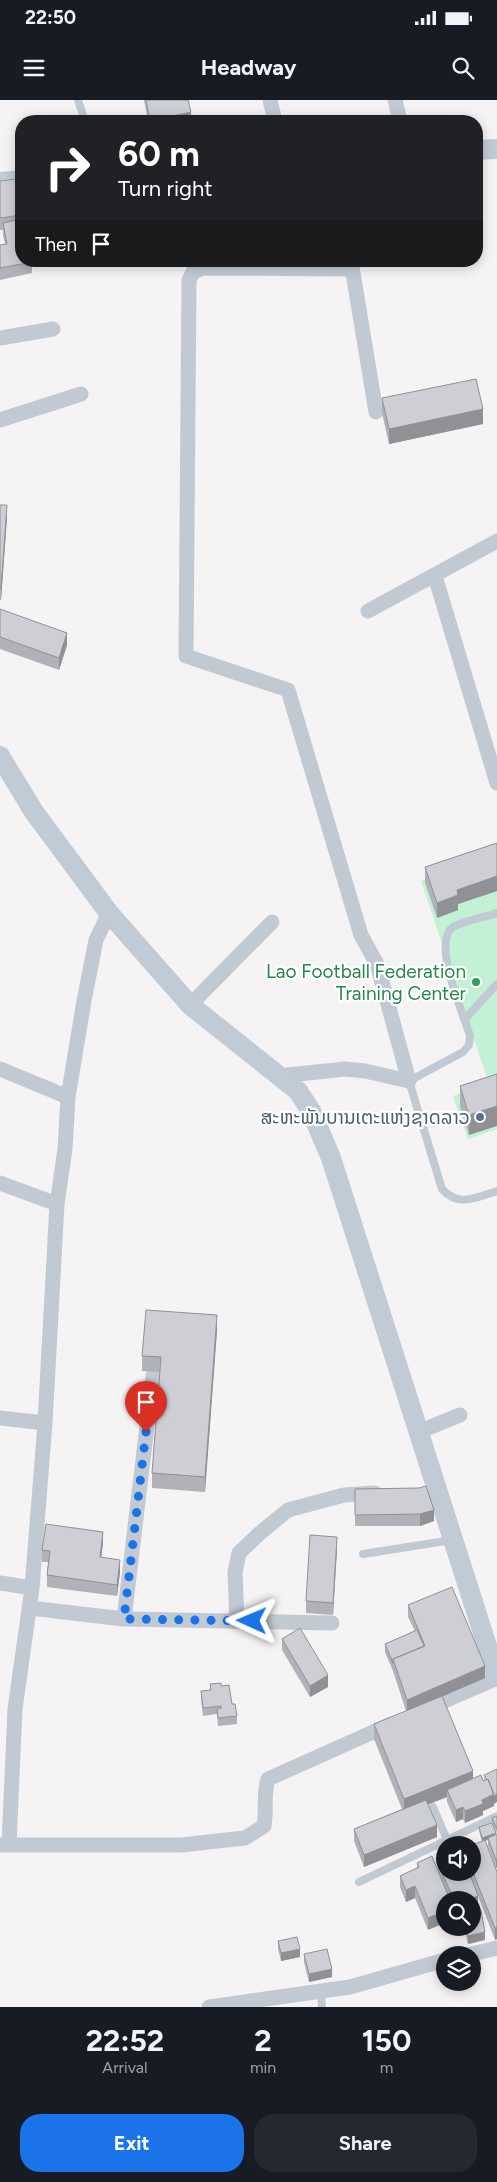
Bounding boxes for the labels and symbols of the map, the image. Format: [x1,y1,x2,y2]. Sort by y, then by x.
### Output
place label: Lao Football Federation Training Center [266,960,467,1005]
marker: Lao Football Federation Training Center [470,976,482,988]
place label: ສະຫະພັນບານເຕະແຫ່ງຊາດລາວ [261,1106,470,1129]
marker: ສະຫະພັນບານເຕະແຫ່ງຊາດລາວ [474,1111,486,1123]
pin [125,1381,167,1432]
position arrow [225,1594,277,1646]

